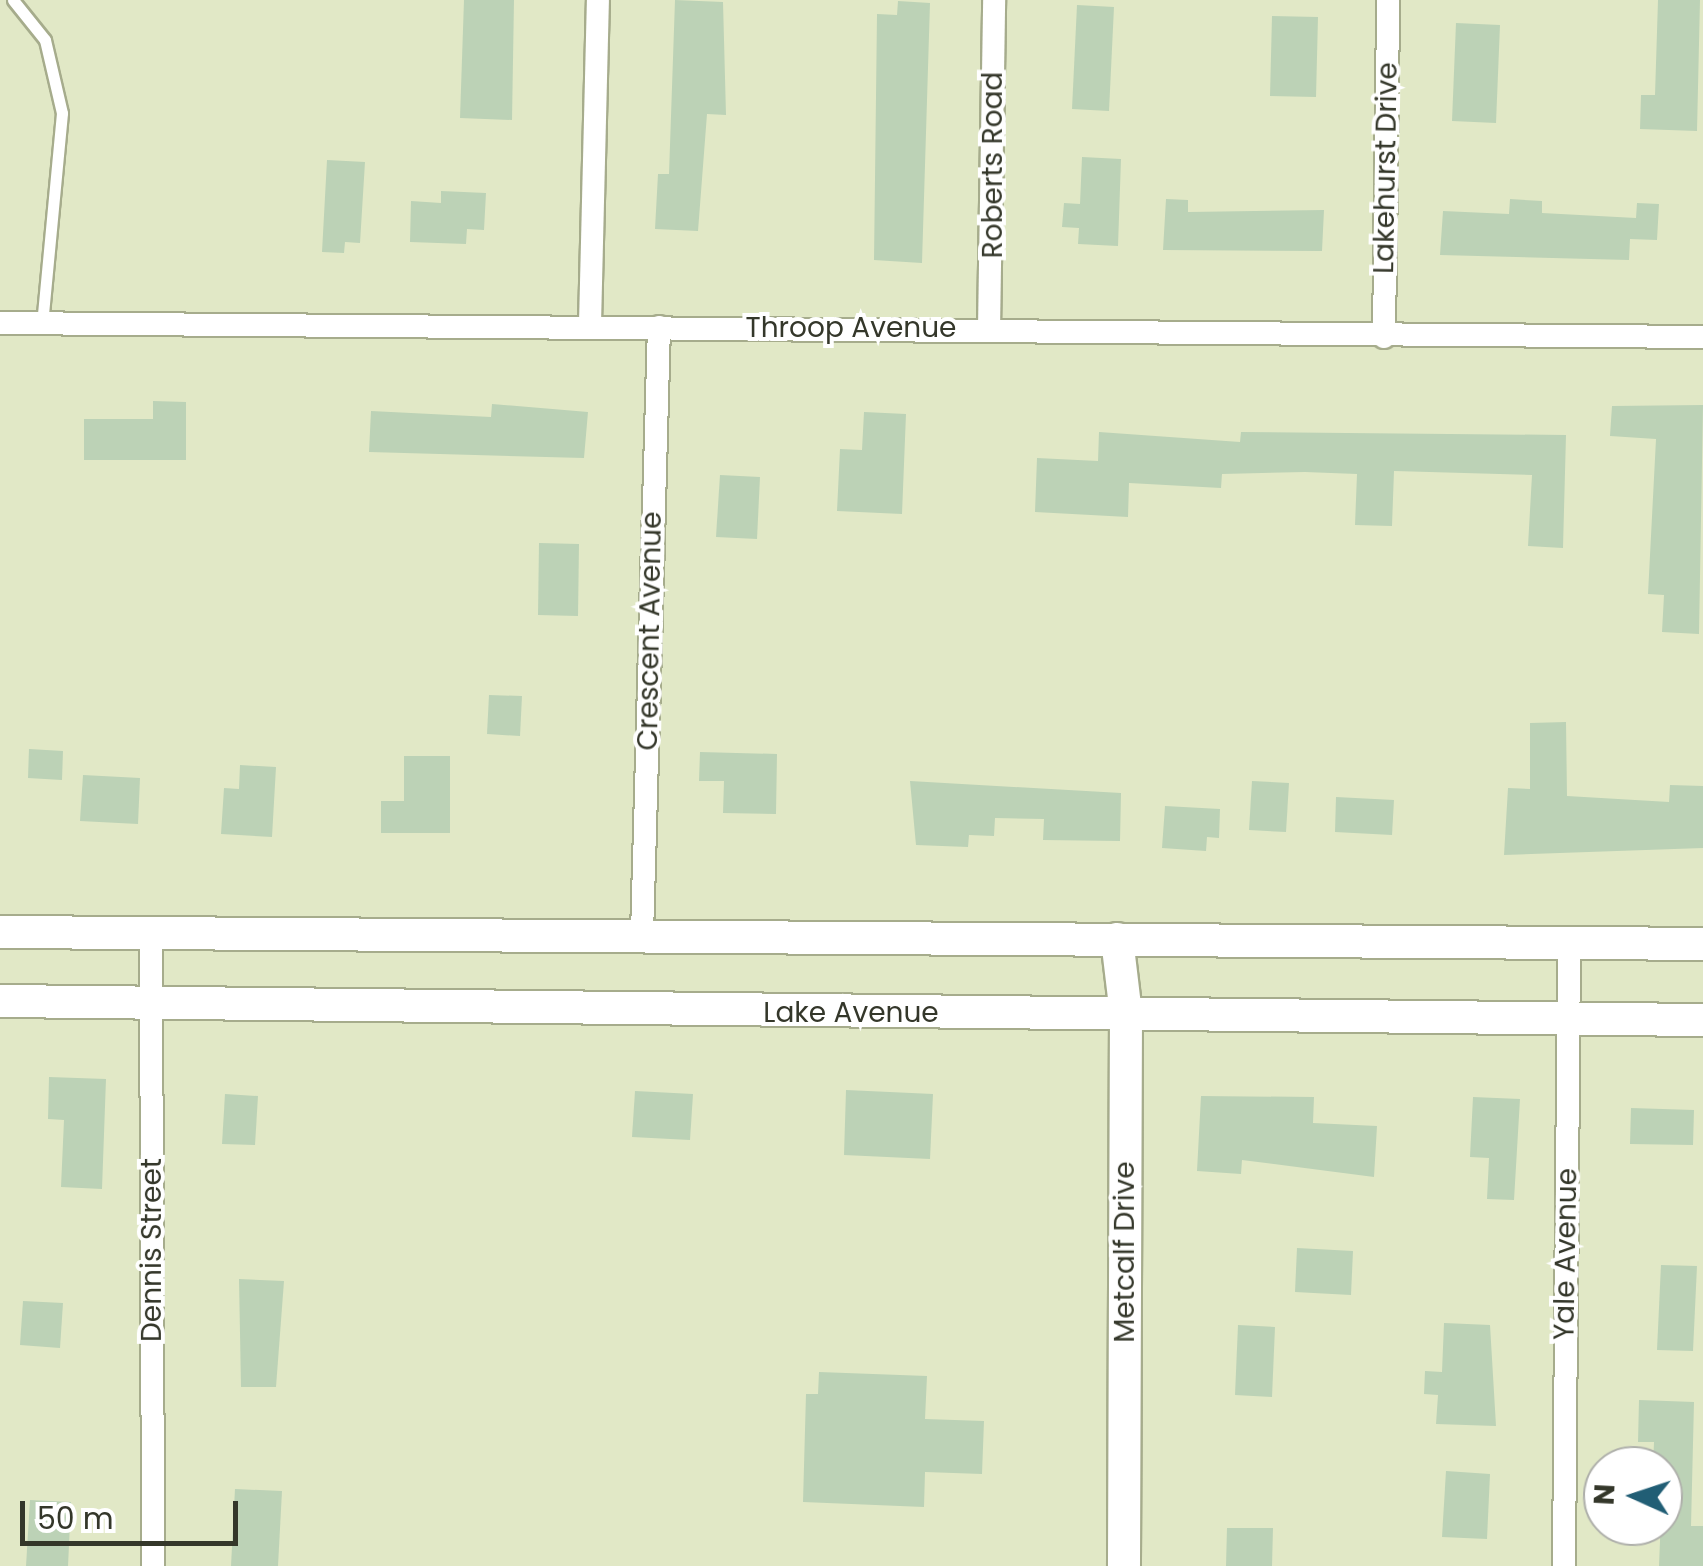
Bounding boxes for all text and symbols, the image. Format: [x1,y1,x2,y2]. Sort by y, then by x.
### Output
street label: Lakehurst Drive [1367,62,1405,274]
street label: Roberts Road [976,72,1010,258]
street label: Throop Avenue [746,311,956,345]
street label: Crescent Avenue [631,511,669,751]
street label: Lake Avenue [763,996,939,1030]
street label: Dennis Street [135,1158,169,1342]
street label: Metcalf Drive [1108,1161,1142,1343]
street label: Yale Avenue [1548,1168,1584,1340]
north arrow [1583,1446,1683,1546]
scale bar [25,1481,242,1543]
text: N [1585,1483,1625,1506]
text: 50 m [37,1497,114,1540]

